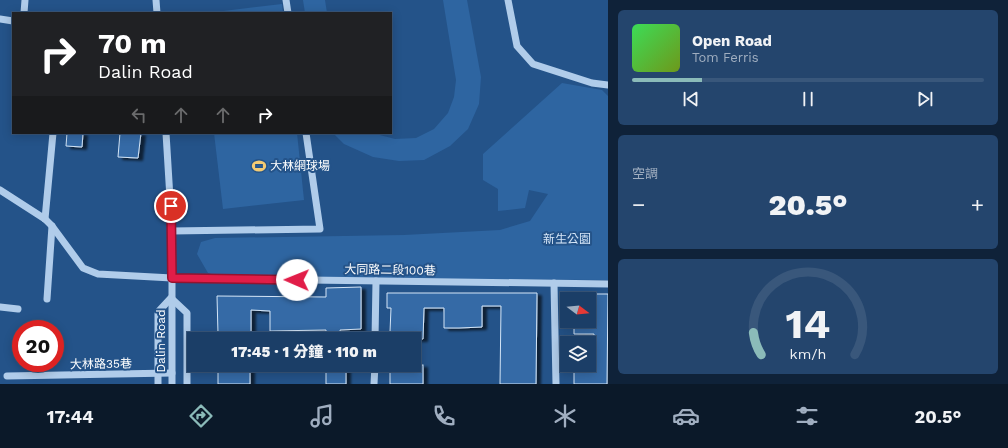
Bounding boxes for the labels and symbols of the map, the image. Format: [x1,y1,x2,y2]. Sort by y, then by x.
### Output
sports icon: 大林網球場 [251,158,267,174]
place label: 大林網球場 [270,159,330,173]
pin [154,189,188,223]
park label: 新生公園 [543,232,591,246]
position arrow [276,259,318,301]
street label: 大同路二段100巷 [344,262,436,278]
north arrow [560,292,596,328]
street label: Dalin Road [154,309,168,373]
speed limit sign: 20 [12,320,64,372]
street label: 大林路35巷 [70,356,132,372]

